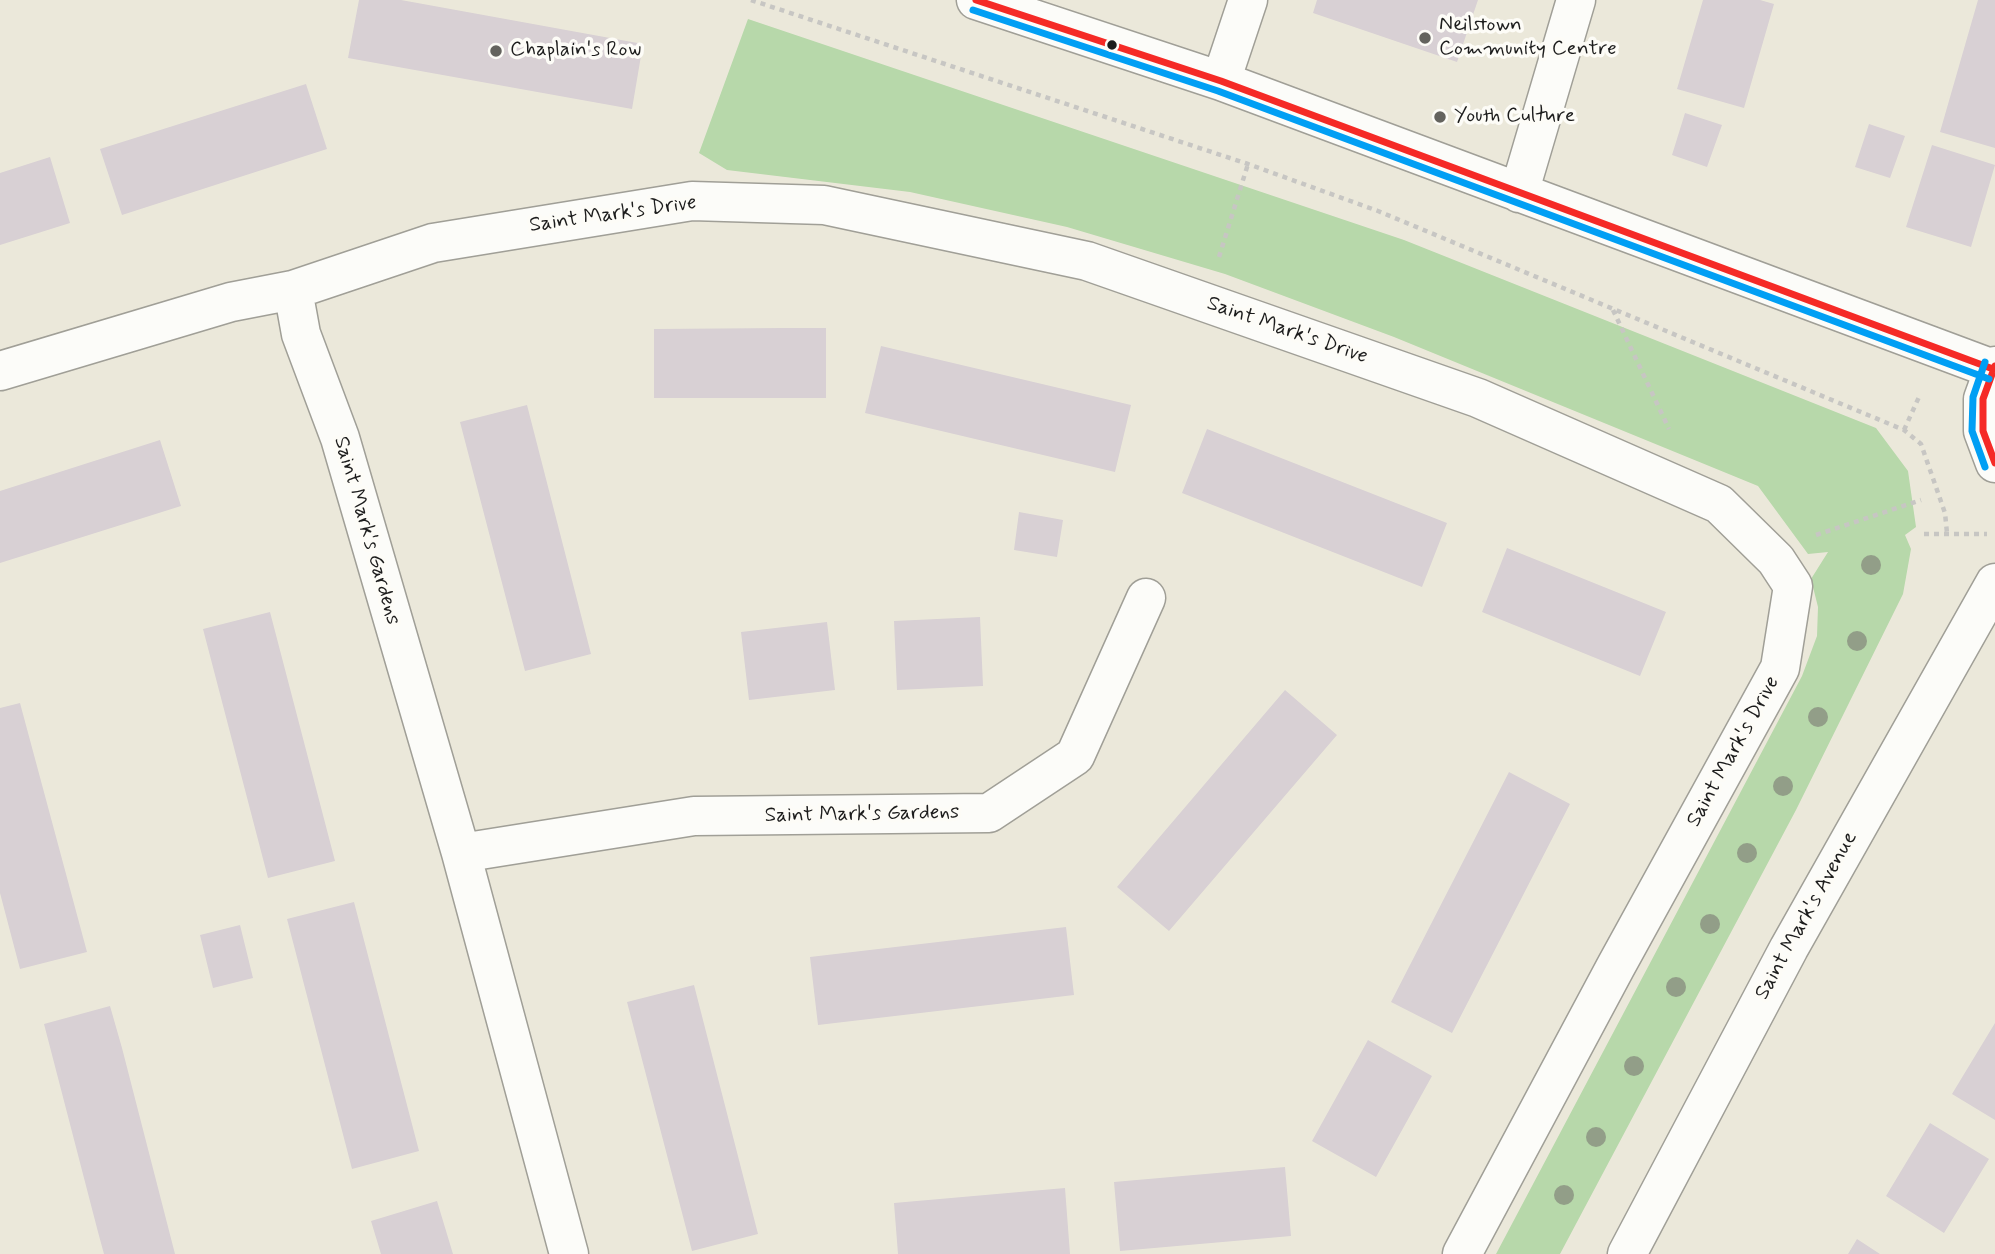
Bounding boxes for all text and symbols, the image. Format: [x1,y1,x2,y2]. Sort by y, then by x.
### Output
place label: Neilstown Community Centre [1439,13,1617,63]
marker: Neilstown Community Centre [1417,30,1433,46]
place label: Chaplain's Row [510,38,641,64]
unlabelled marker [1105,38,1119,52]
marker: Chaplain's Row [488,43,504,59]
place label: Youth Culture [1454,104,1575,130]
marker: Youth Culture [1432,109,1448,125]
street label: Saint Mark's Drive [528,191,698,239]
street label: Saint Mark's Drive [1203,292,1371,370]
street label: Saint Mark's Gardens [327,434,405,628]
street label: Saint Mark's Drive [1682,672,1786,832]
street label: Saint Mark's Gardens [764,801,960,829]
street label: Saint Mark's Avenue [1750,828,1864,1004]

